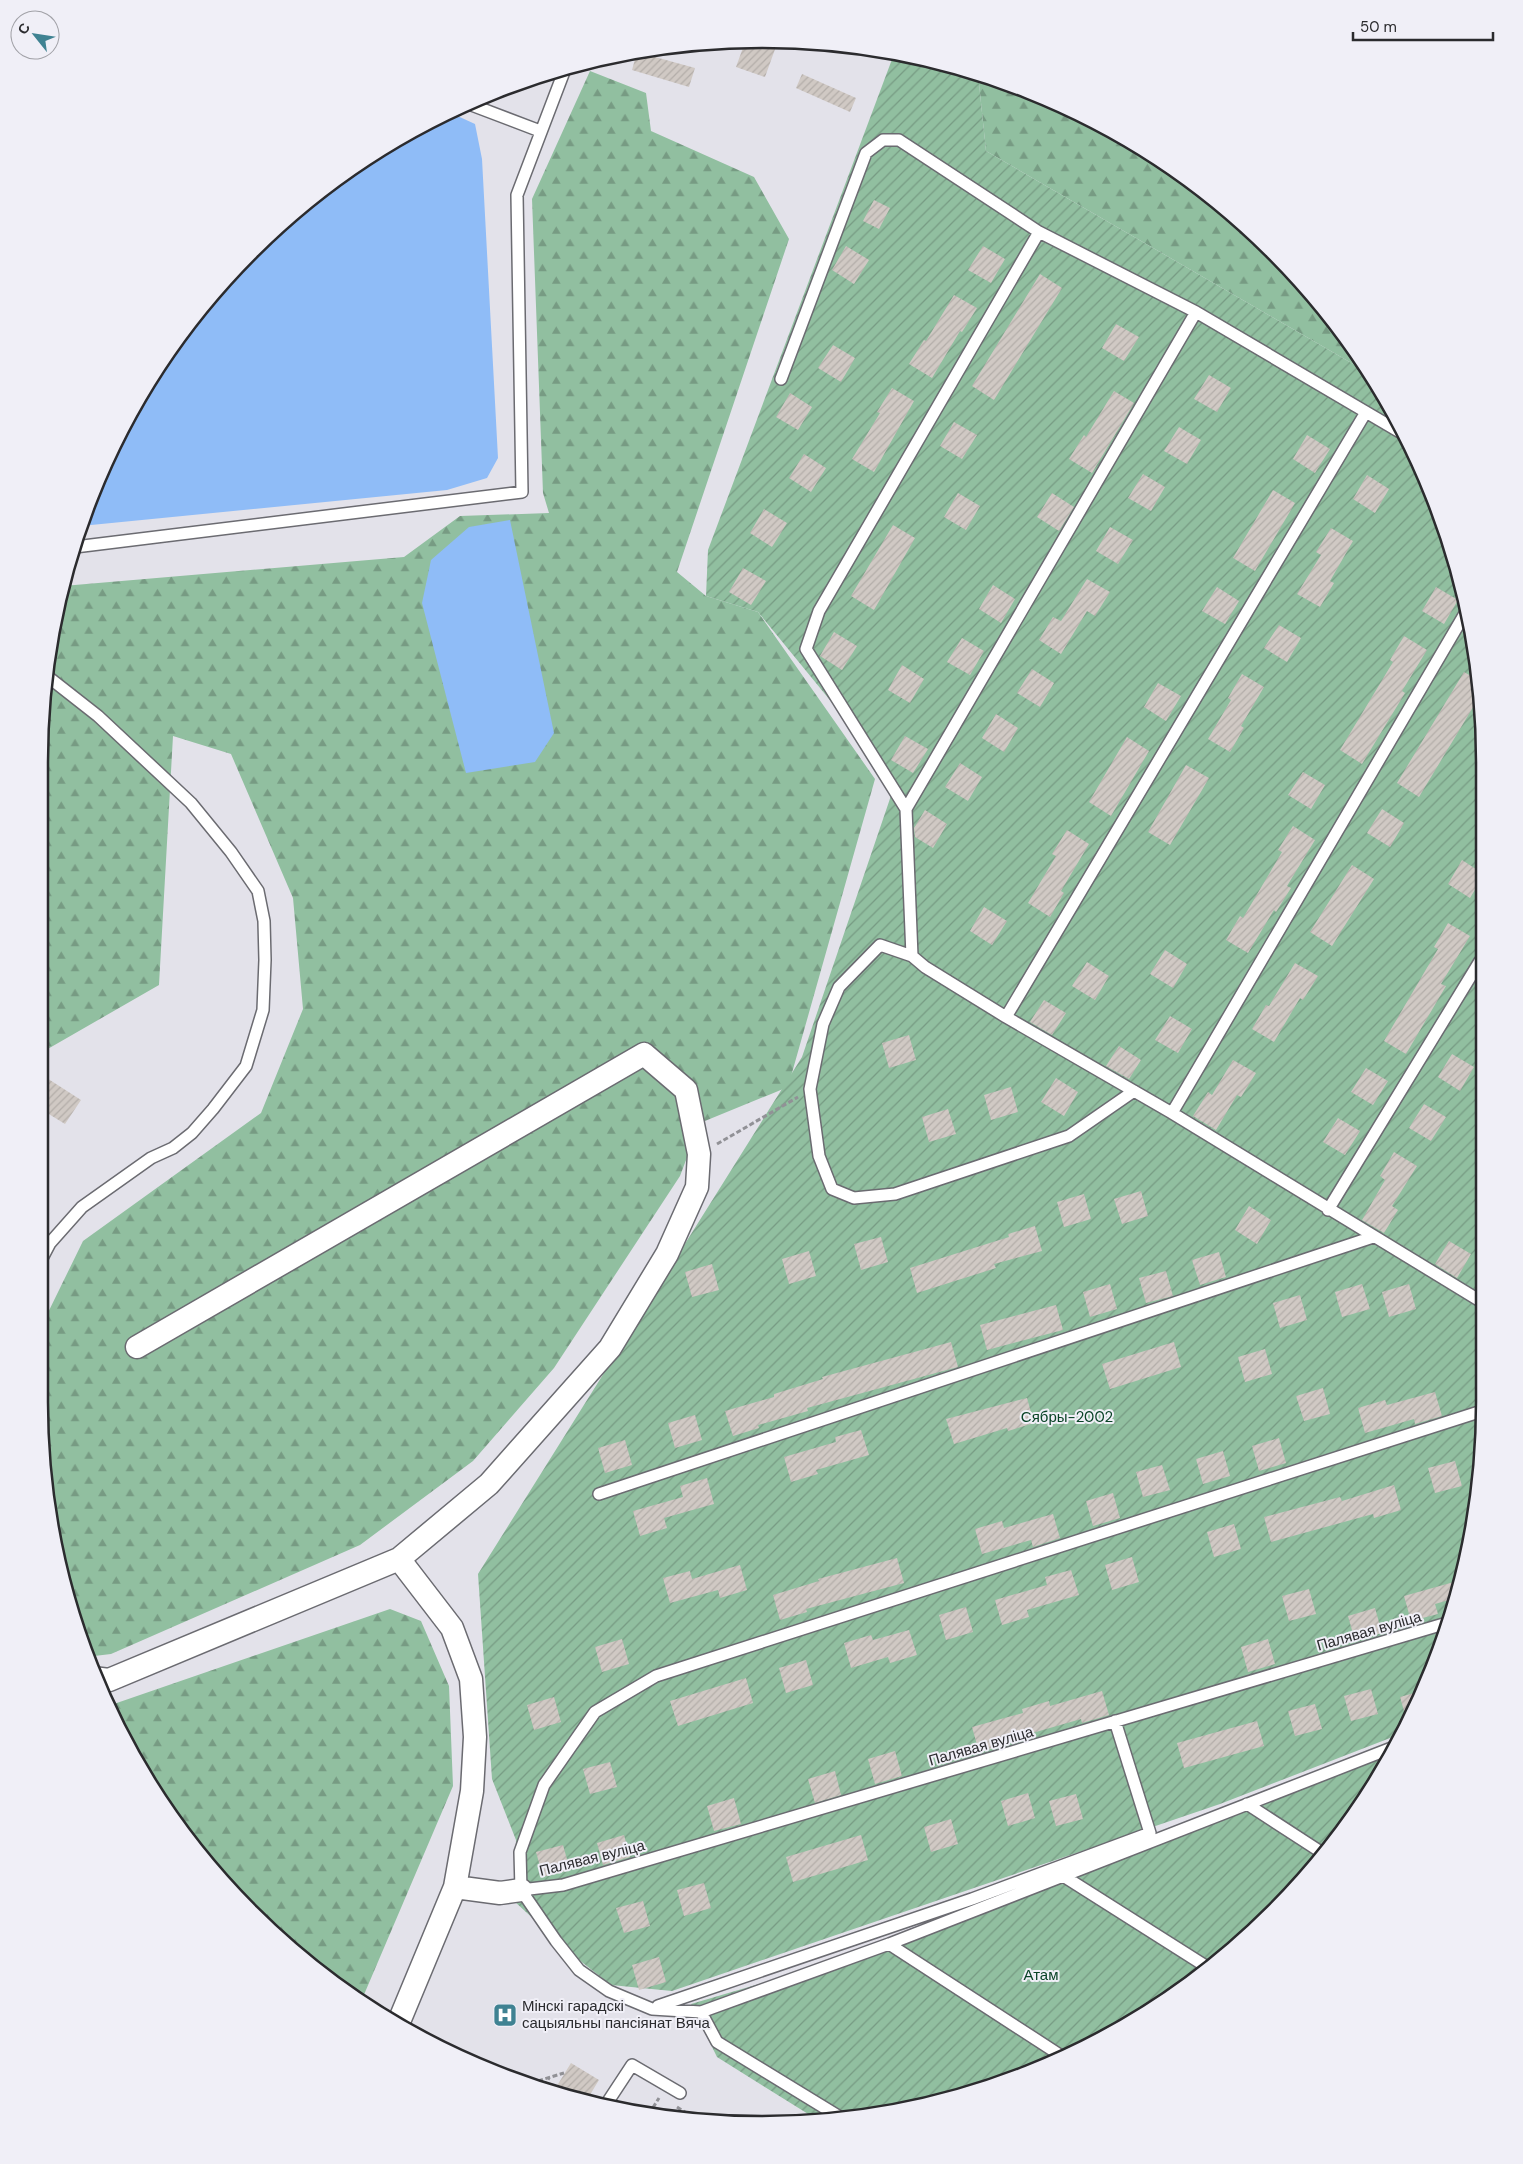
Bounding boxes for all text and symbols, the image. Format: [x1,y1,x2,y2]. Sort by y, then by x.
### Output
north arrow [10,10,60,60]
scale bar [1353,10,1493,42]
text: 50 m [1360,17,1397,37]
text: С [13,20,34,37]
park label: Сябры-2002 [1021,1407,1113,1427]
street label: Палявая вуліца [1314,1606,1424,1656]
street label: Палявая вуліца [926,1721,1036,1771]
street label: Палявая вуліца [537,1835,647,1881]
park label: Атам [1023,1965,1059,1985]
place label: Мінскі гарадскі сацыяльны пансіянат Вяча [522,1996,711,2033]
hospital icon: Мінскі гарадскі сацыяльны пансіянат Вяча [492,2002,518,2028]

